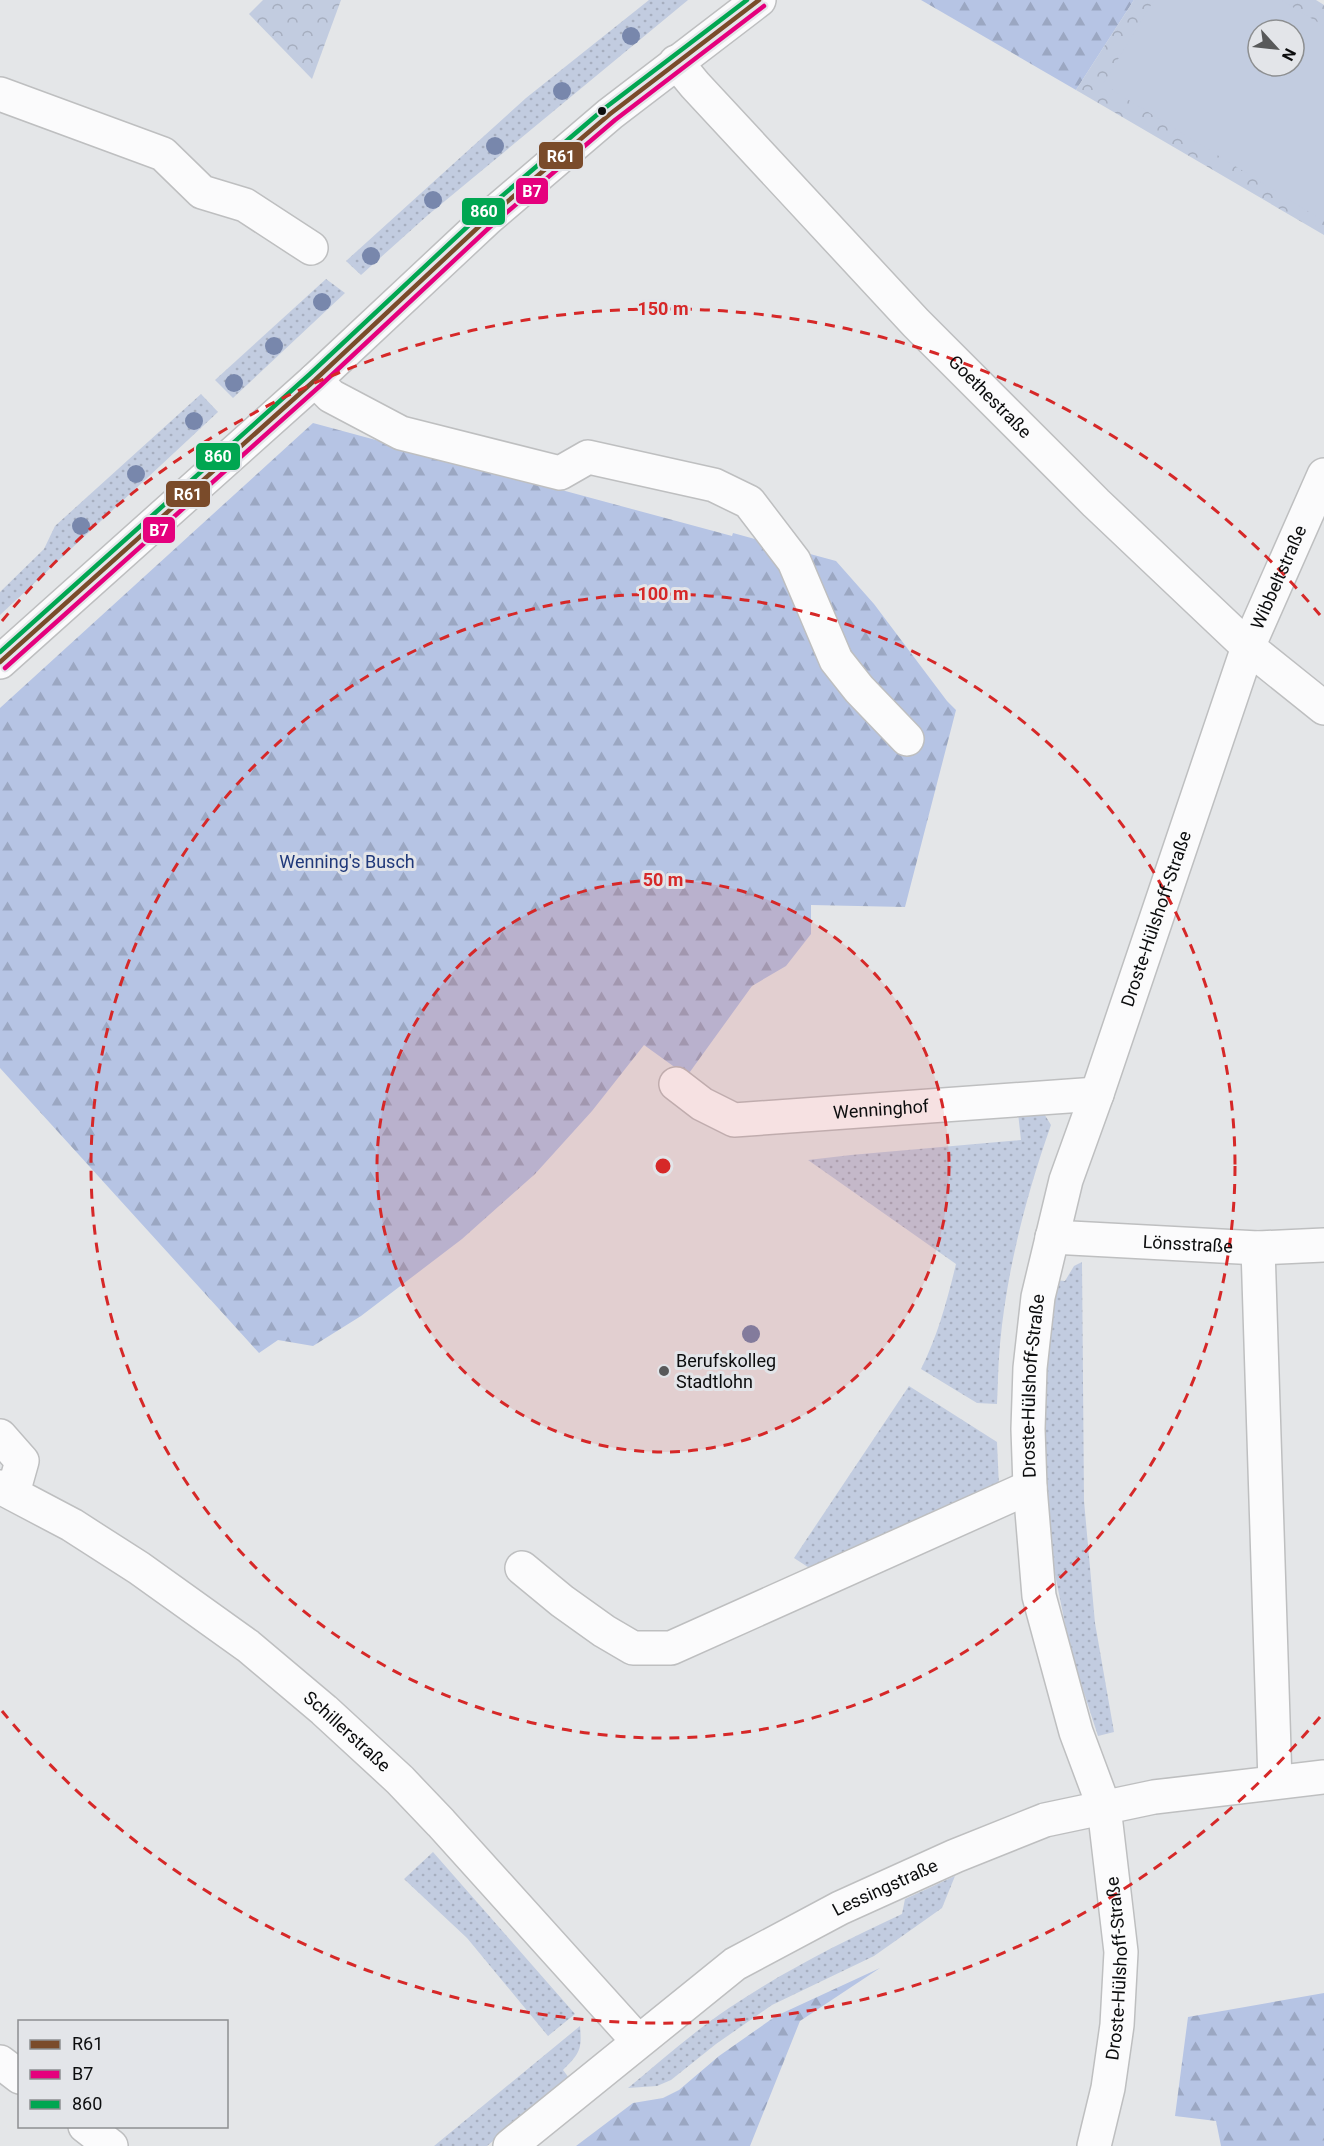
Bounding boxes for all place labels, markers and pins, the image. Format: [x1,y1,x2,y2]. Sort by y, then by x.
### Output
unlabelled marker [596,105,608,117]
centre of rings [653,1156,673,1176]
place label: Berufskolleg Stadtlohn [676,1350,776,1392]
marker: Berufskolleg Stadtlohn [657,1364,671,1378]

